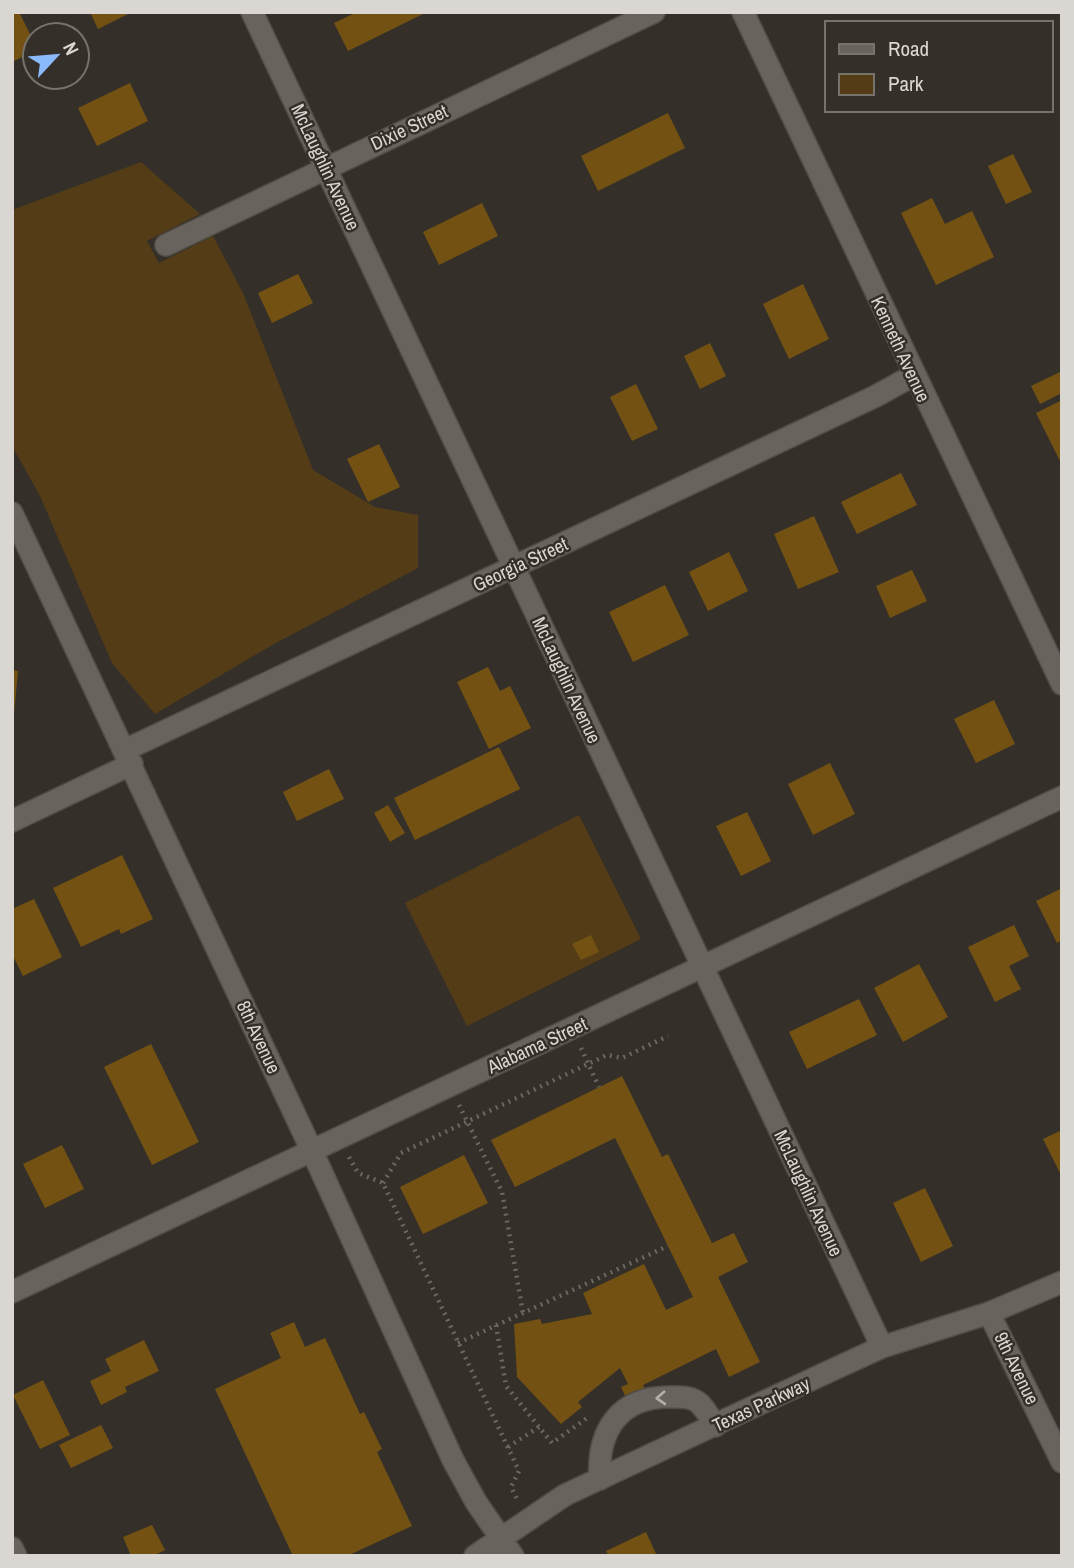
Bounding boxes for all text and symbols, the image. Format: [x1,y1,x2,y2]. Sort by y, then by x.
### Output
north arrow [21,21,91,91]
legend [825,21,1053,112]
text: Road [888,34,929,63]
text: N [57,38,85,59]
text: Park [888,69,924,98]
street label: Dixie Street [366,98,452,156]
street label: McLaughlin Avenue [285,100,367,234]
street label: Kenneth Avenue [865,292,937,406]
street label: Georgia Street [468,530,572,597]
street label: McLaughlin Avenue [526,613,608,747]
street label: 8th Avenue [231,996,287,1078]
street label: Alabama Street [482,1010,592,1080]
street label: McLaughlin Avenue [768,1126,850,1260]
street label: 9th Avenue [988,1327,1046,1409]
street label: Texas Parkway [708,1370,814,1438]
one-way arrow [655,1390,666,1405]

